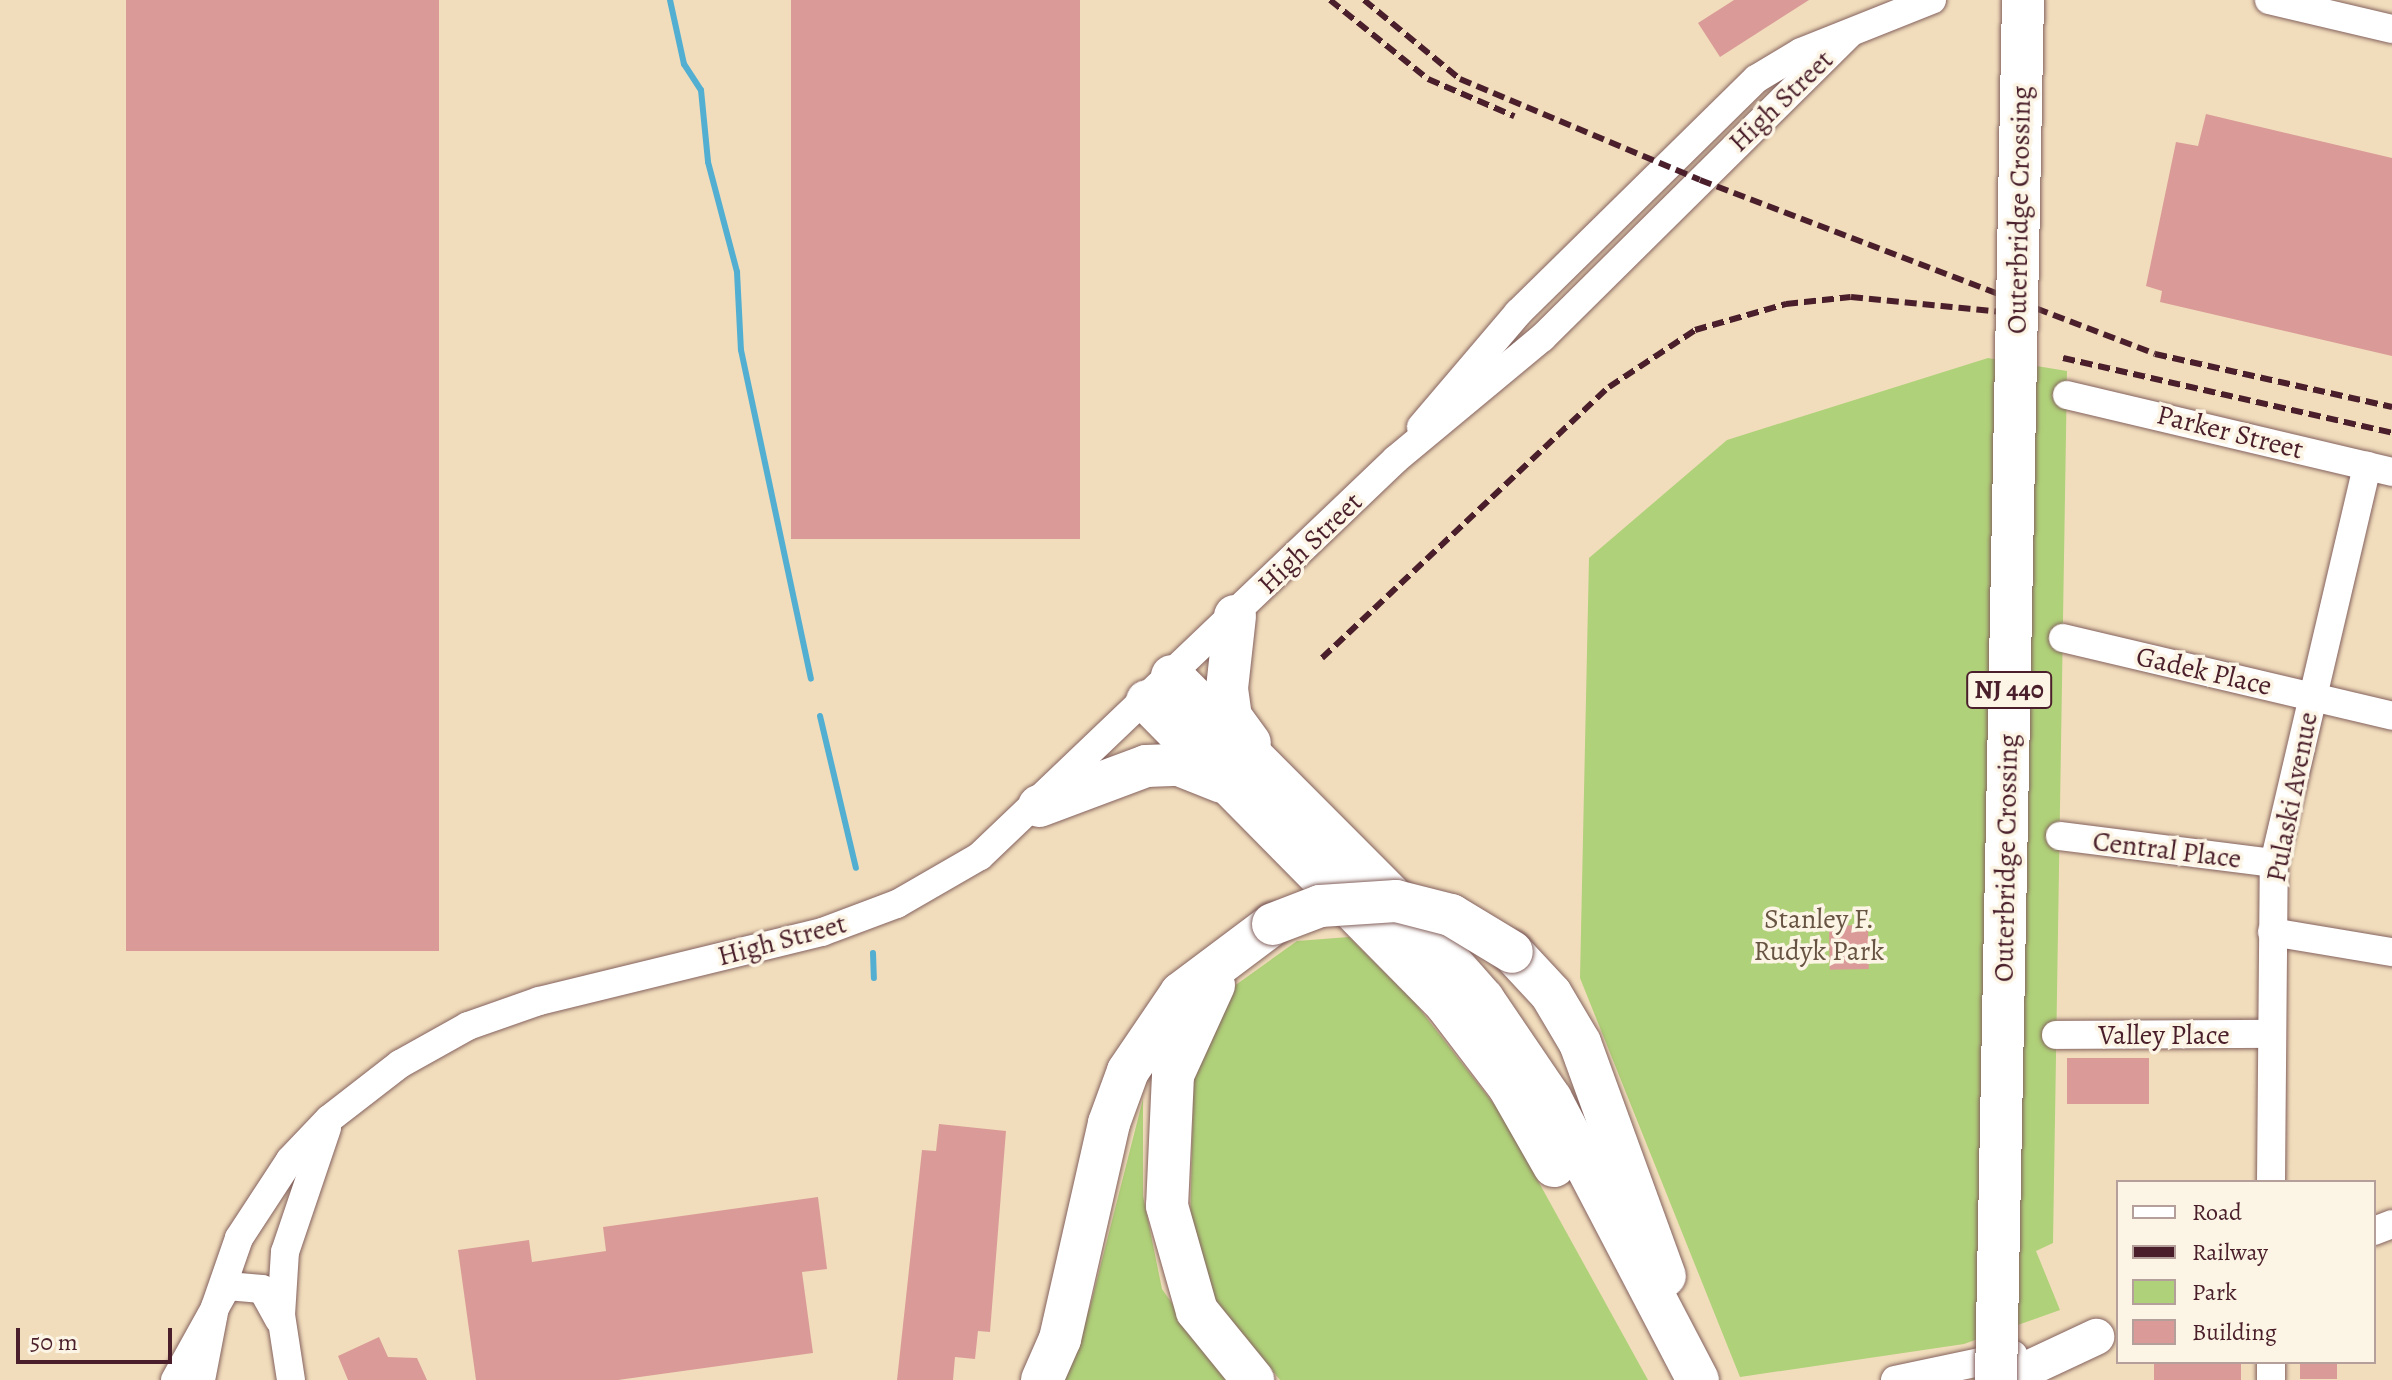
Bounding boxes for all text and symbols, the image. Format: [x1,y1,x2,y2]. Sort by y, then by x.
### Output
street label: High Street [1722,43,1840,159]
street label: Outerbridge Crossing [2000,86,2038,334]
street label: Parker Street [2153,398,2307,466]
street label: High Street [1251,485,1369,601]
street label: Gadek Place [2133,639,2275,703]
road number: NJ 440 [1965,668,2053,712]
street label: Pulaski Avenue [2259,709,2325,885]
street label: Outerbridge Crossing [1987,734,2025,982]
street label: Central Place [2091,824,2243,876]
park label: Stanley F. Rudyk Park [1754,902,1884,968]
street label: High Street [714,907,850,973]
street label: Valley Place [2098,1018,2230,1052]
legend [2116,1180,2376,1364]
text: Road [2192,1196,2242,1228]
text: Railway [2192,1236,2268,1268]
text: Park [2192,1276,2237,1308]
scale bar [20,1312,176,1362]
text: Building [2192,1316,2277,1348]
text: 50 m [30,1326,78,1358]

